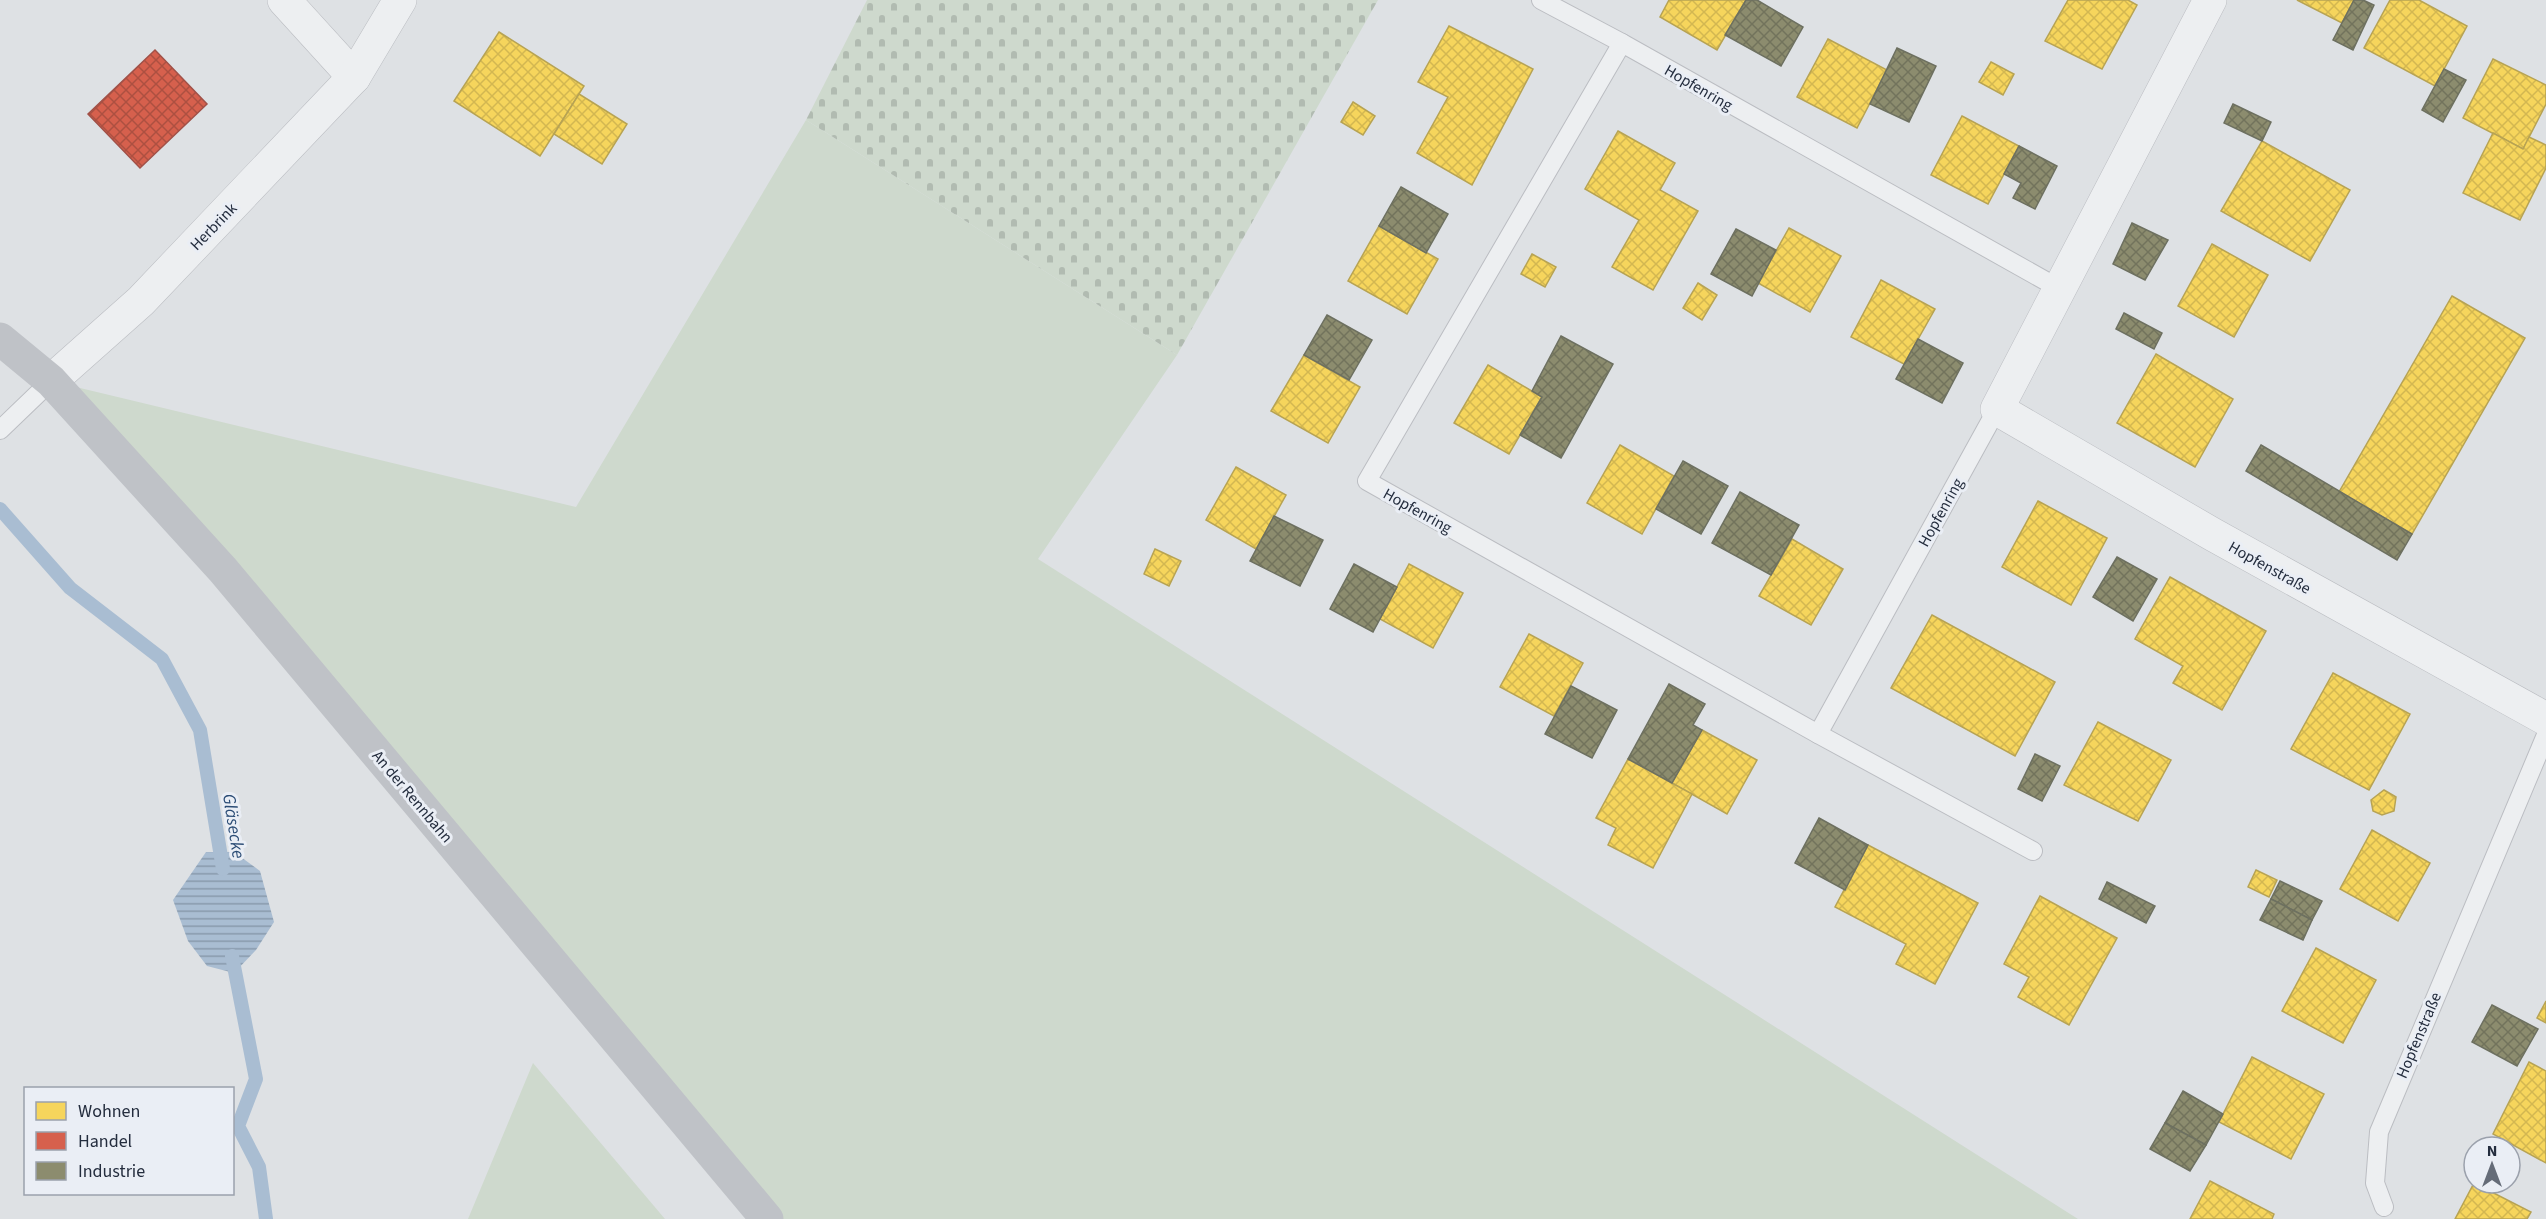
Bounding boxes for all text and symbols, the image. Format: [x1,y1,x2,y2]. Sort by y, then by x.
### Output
street label: Hopfenring [1660,59,1737,116]
street label: Herbrink [185,198,242,256]
street label: Hopfenring [1913,474,1969,551]
street label: Hopfenring [1379,483,1456,539]
street label: Hopfenstraße [2224,536,2315,600]
street label: An der Rennbahn [367,746,458,848]
water label: Gläsecke [216,792,251,861]
street label: Hopfenstraße [2391,989,2447,1082]
legend [24,1087,234,1195]
text: Wohnen [78,1099,140,1124]
text: Handel [78,1129,132,1154]
north arrow [2462,1135,2522,1195]
text: N [2487,1140,2497,1162]
text: Industrie [78,1159,145,1184]

